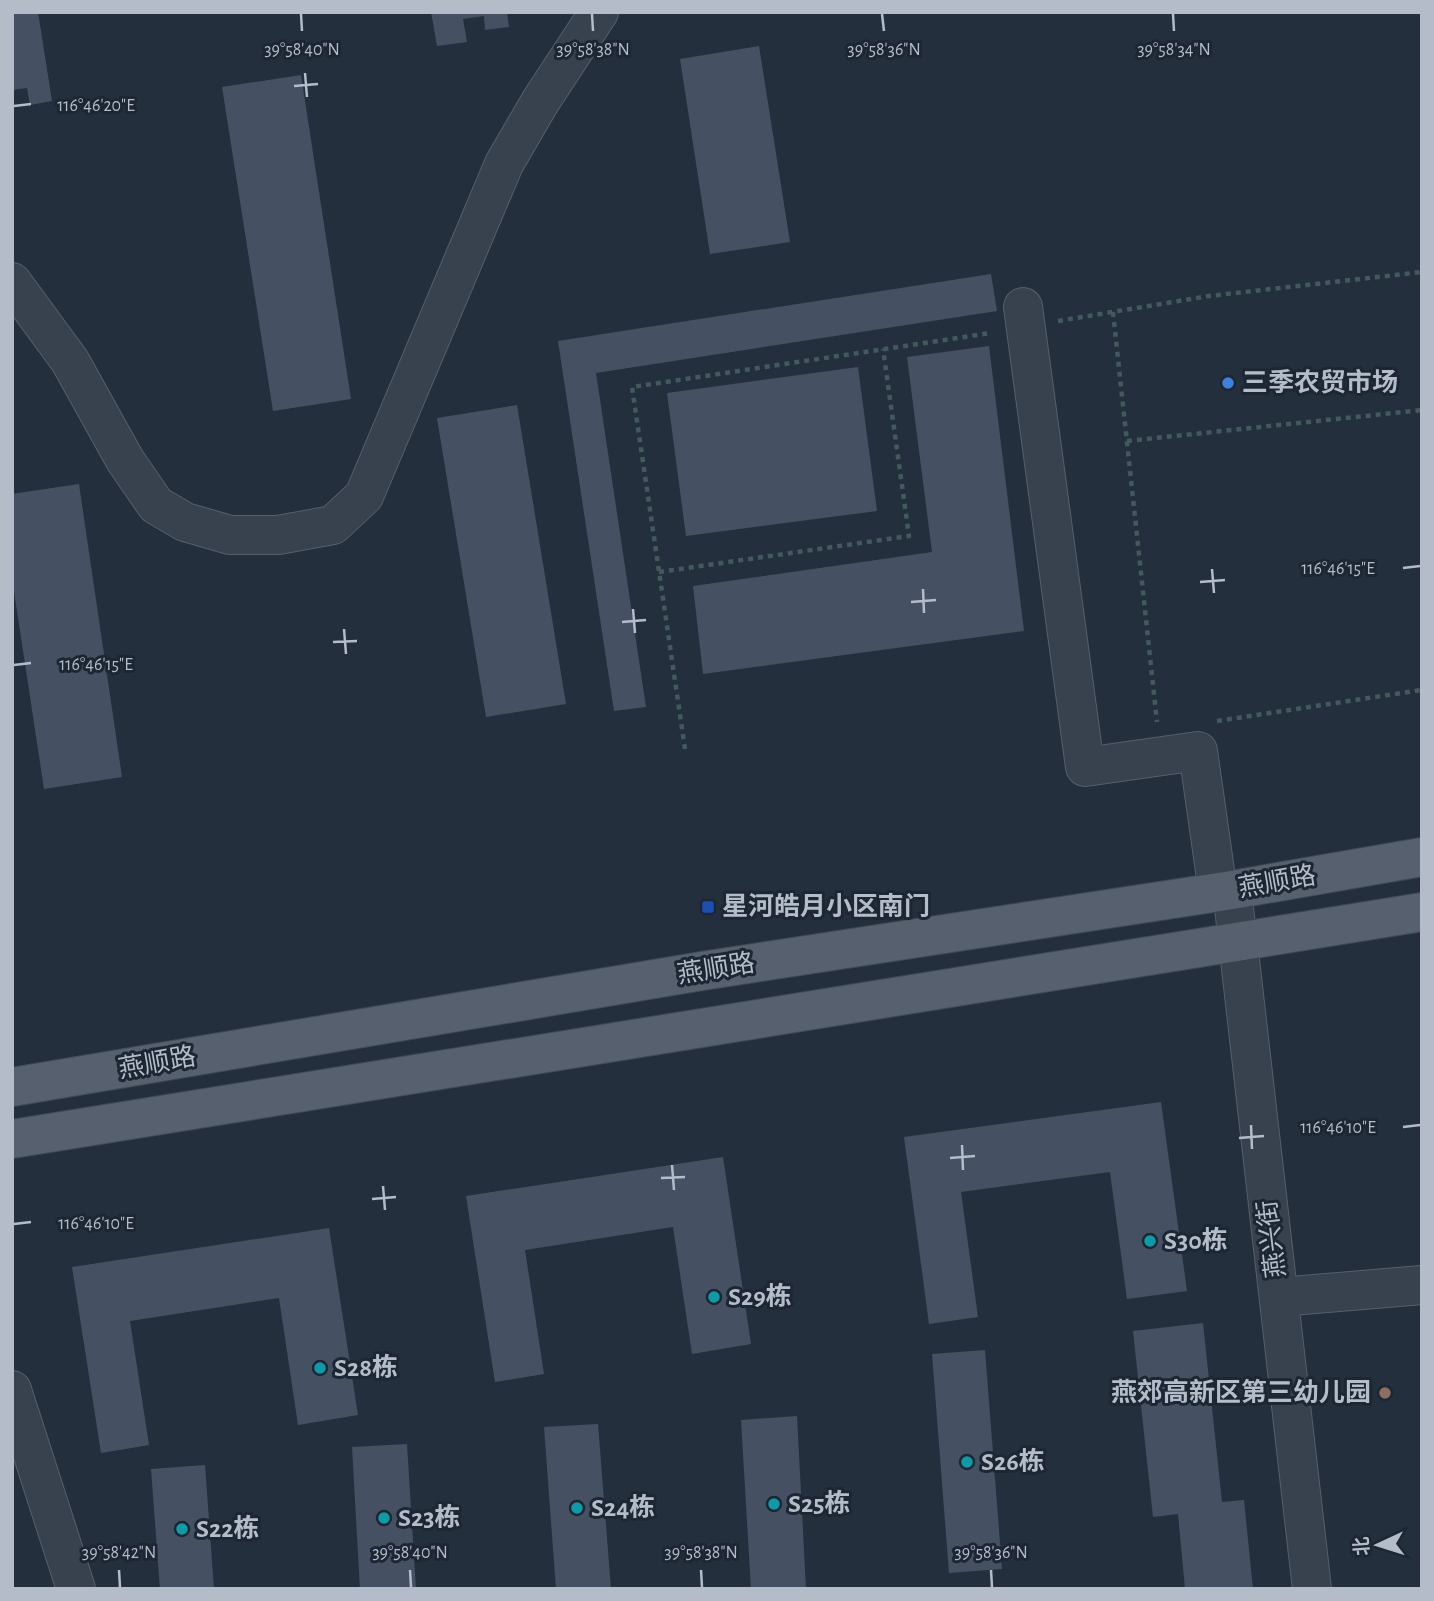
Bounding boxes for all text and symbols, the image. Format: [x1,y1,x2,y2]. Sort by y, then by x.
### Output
text: 39°58'40"N [264,41,340,59]
text: 39°58'38"N [556,41,630,59]
text: 39°58'36"N [847,41,921,59]
text: 39°58'34"N [1137,41,1211,59]
text: 116°46'20"E [57,97,135,115]
place label: 三季农贸市场 [1242,368,1398,396]
marker: 三季农贸市场 [1220,375,1236,391]
text: 116°46'15"E [1301,560,1375,578]
text: 116°46'15"E [59,656,133,674]
street label: 燕顺路 [1236,861,1318,902]
place label: 星河皓月小区南门 [722,892,930,920]
marker: 星河皓月小区南门 [700,899,716,915]
street label: 燕顺路 [675,949,757,988]
street label: 燕顺路 [116,1042,198,1083]
text: 116°46'10"E [1300,1119,1376,1137]
street label: 燕兴街 [1253,1199,1290,1279]
text: 116°46'10"E [58,1215,134,1233]
place label: S30栋 [1164,1226,1228,1254]
marker: S30栋 [1142,1233,1158,1249]
place label: S29栋 [728,1282,792,1310]
marker: S29栋 [706,1289,722,1305]
place label: S28栋 [334,1353,398,1381]
marker: S28栋 [312,1360,328,1376]
place label: 燕郊高新区第三幼儿园 [1111,1378,1371,1406]
marker: 燕郊高新区第三幼儿园 [1377,1385,1393,1401]
place label: S26栋 [981,1447,1045,1475]
marker: S26栋 [959,1454,975,1470]
place label: S25栋 [788,1489,850,1517]
place label: S24栋 [591,1493,655,1521]
marker: S25栋 [766,1496,782,1512]
marker: S24栋 [569,1500,585,1516]
place label: S23栋 [398,1503,460,1531]
marker: S23栋 [376,1510,392,1526]
north arrow [1343,1510,1413,1580]
place label: S22栋 [196,1514,259,1542]
marker: S22栋 [174,1521,190,1537]
text: 北 [1351,1536,1373,1556]
text: 39°58'42"N [82,1544,156,1562]
text: 39°58'40"N [372,1544,448,1562]
text: 39°58'38"N [664,1544,738,1562]
text: 39°58'36"N [954,1544,1028,1562]

